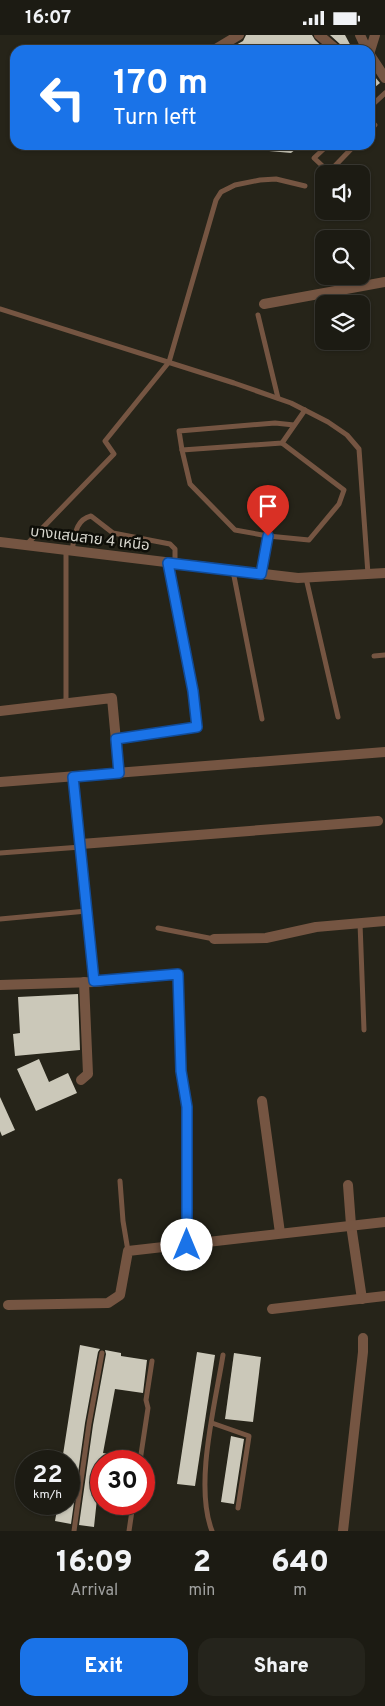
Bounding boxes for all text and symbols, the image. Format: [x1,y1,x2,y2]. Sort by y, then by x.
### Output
text: 16:07 [25,6,71,30]
text: 170 m [113,62,208,106]
icon: left [30,65,95,130]
text: Turn left [113,105,196,132]
map controls [315,165,370,350]
button: sound [315,165,370,220]
button: search [315,230,370,285]
button: layers [315,295,370,350]
pin [247,485,289,536]
icon: arrive [254,492,282,520]
street label: บางแสนสาย 4 เหนือ [29,523,151,556]
position arrow [160,1218,212,1270]
speed limit sign: 30 [90,1450,155,1515]
text: 22 [32,1460,63,1492]
text: km/h [33,1487,62,1503]
text: 16:09 [56,1545,133,1582]
text: 2 [193,1545,211,1582]
text: 640 [271,1545,329,1582]
text: Arrival [70,1581,118,1601]
text: min [189,1581,215,1601]
text: m [293,1581,307,1601]
button: Exit [20,1638,188,1696]
button: Share [198,1638,365,1696]

